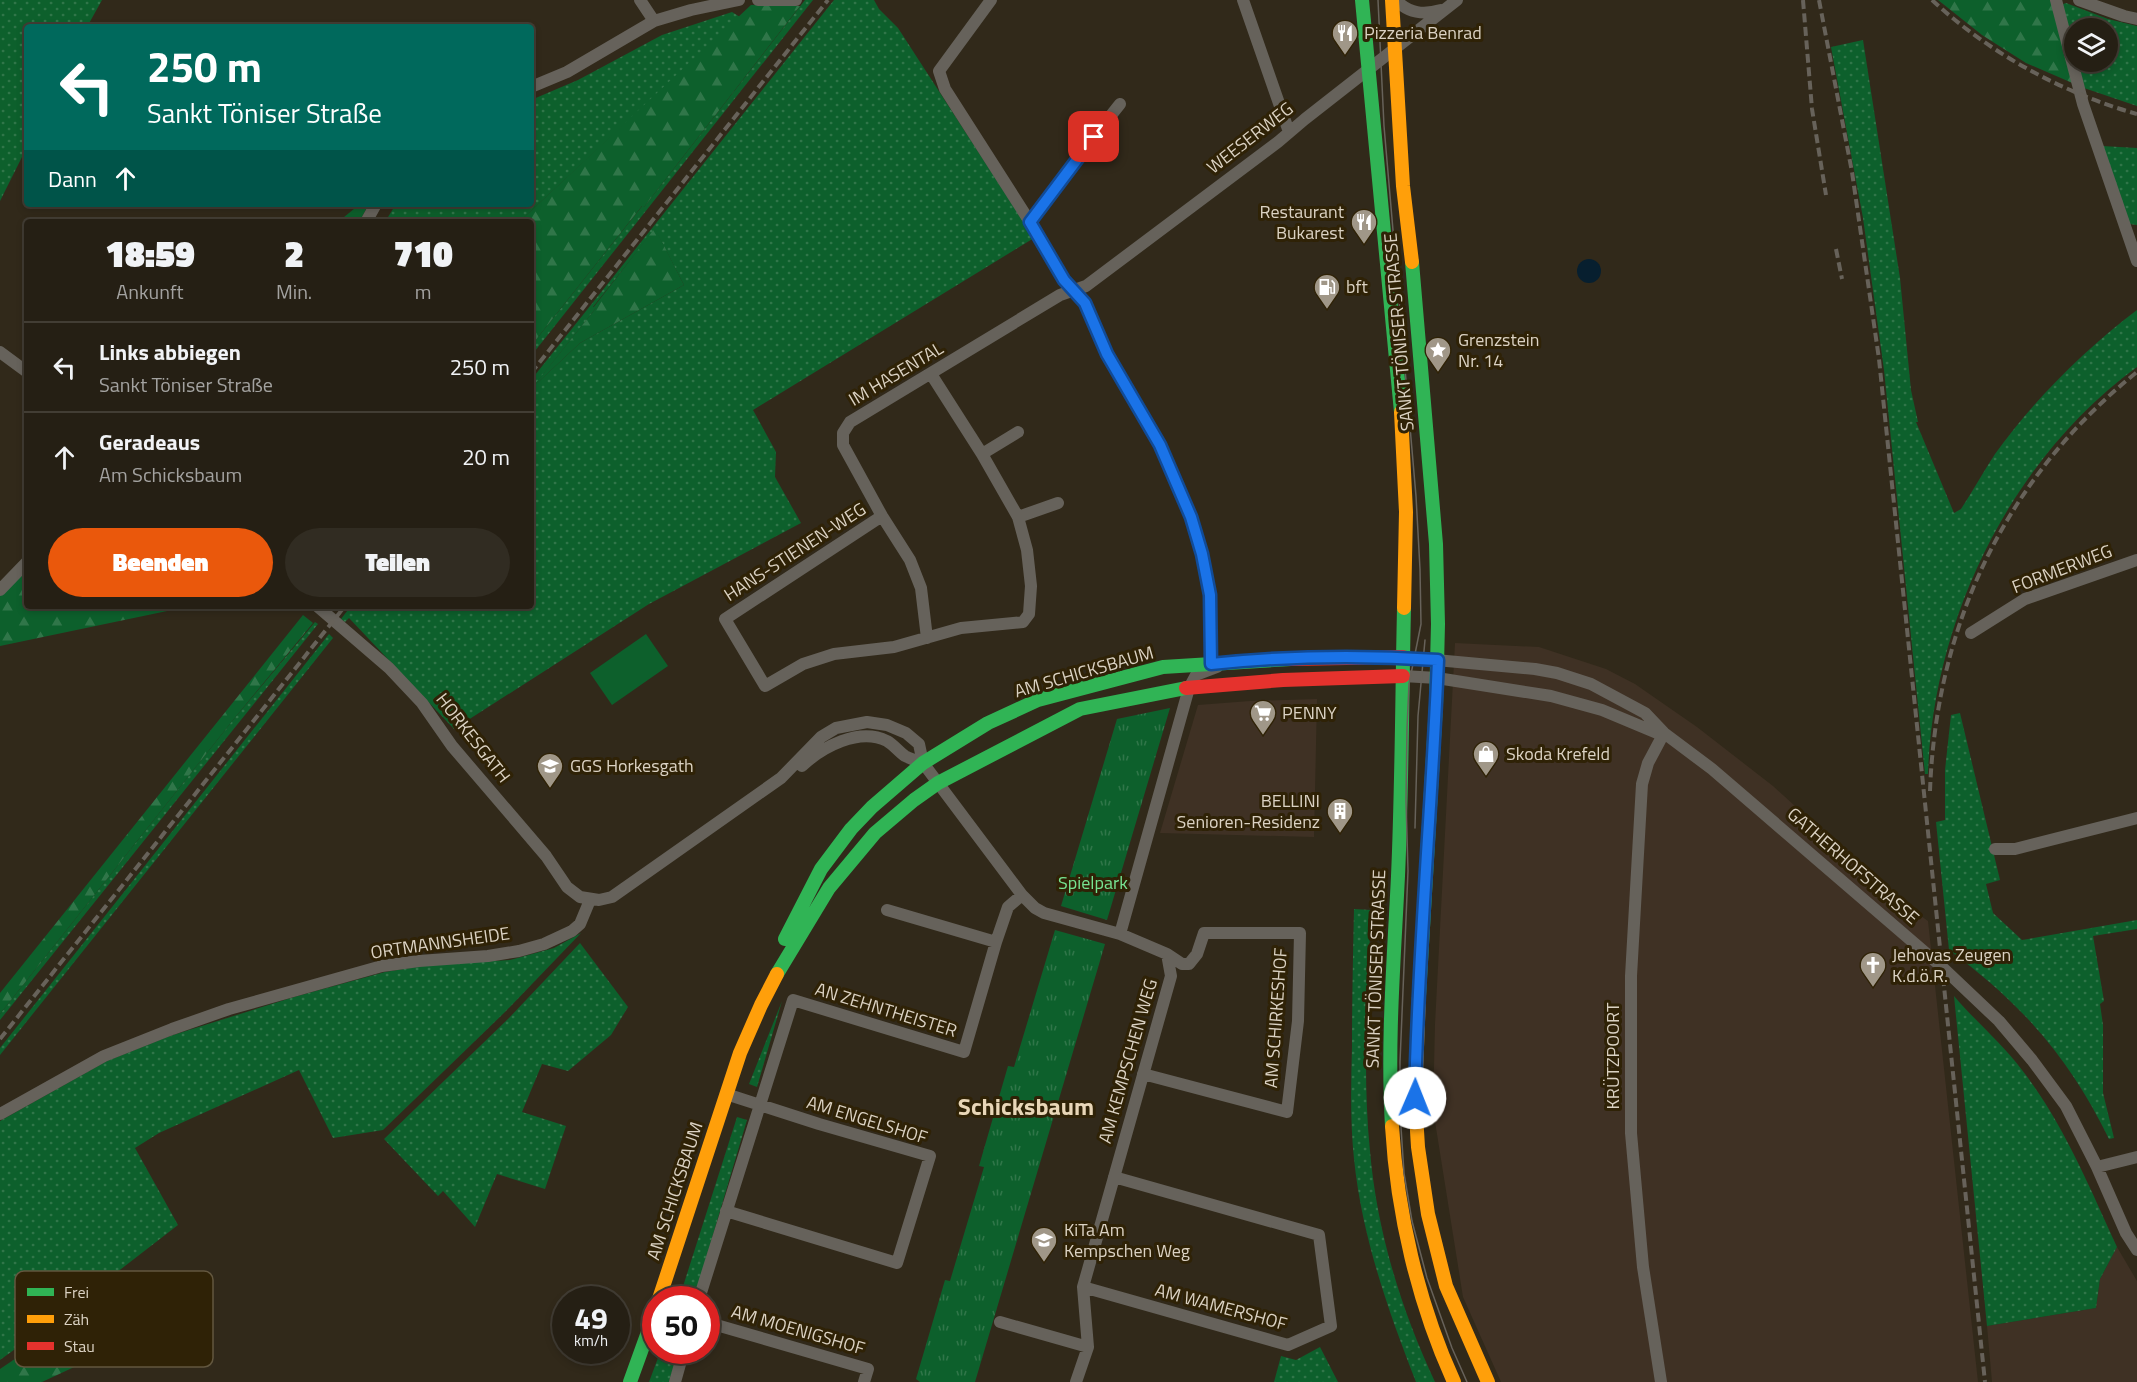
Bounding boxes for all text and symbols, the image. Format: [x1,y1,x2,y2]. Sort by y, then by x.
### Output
restaurant icon: Pizzeria Benrad [1330,18,1360,56]
map controls [2064,18,2118,72]
button: layers [2064,18,2118,72]
place label: Pizzeria Benrad [1364,19,1482,46]
text: 250 m [147,34,262,98]
icon: left [48,48,126,126]
text: Sankt Töniser Straße [147,92,382,133]
street label: WEESERWEG [1201,95,1299,180]
pin [1068,111,1119,162]
icon: arrive [1077,120,1110,153]
text: Dann [48,162,97,196]
icon: ahead [109,162,142,195]
place label: Restaurant Bukarest [1260,198,1345,246]
restaurant icon: Restaurant Bukarest [1349,207,1379,245]
text: 18:59 [105,226,195,281]
text: 2 [284,226,304,281]
text: 710 [393,226,453,281]
street label: SANKT TÖNISER STRASSE [1376,232,1421,432]
fuel station icon: bft [1312,272,1342,310]
place label: bft [1346,273,1368,300]
text: Ankunft [116,276,184,307]
text: Min. [276,276,312,307]
text: m [415,276,431,307]
place label: Grenzstein Nr. 14 [1458,326,1539,374]
street label: IM HASENTAL [843,334,948,412]
text: Links abbiegen [99,335,241,369]
place icon: Grenzstein Nr. 14 [1423,335,1453,373]
text: 250 m [450,350,510,384]
icon: left [48,351,81,384]
text: Sankt Töniser Straße [99,369,273,400]
text: Geradeaus [99,425,200,459]
text: 20 m [462,440,510,474]
icon: ahead [48,441,81,474]
text: Am Schicksbaum [99,459,242,490]
street label: HANS-STIENEN-WEG [718,495,871,608]
button: Beenden [48,528,273,597]
button: Teilen [285,528,510,597]
street label: FORMERWEG [2008,537,2116,600]
street label: AM SCHICKSBAUM [1011,639,1157,704]
street label: HORKESGATH [430,687,517,788]
supermarket icon: PENNY [1248,698,1278,736]
place label: PENNY [1282,699,1337,726]
shop icon: Skoda Krefeld [1471,739,1501,777]
place label: Skoda Krefeld [1506,740,1610,767]
school or university icon: GGS Horkesgath [535,751,565,789]
place label: GGS Horkesgath [570,752,694,779]
place label: BELLINI Senioren-Residenz [1177,787,1320,835]
building icon: BELLINI Senioren-Residenz [1325,796,1355,834]
street label: GATHERHOFSTRASSE [1781,801,1925,931]
park label: Spielpark [1058,869,1128,896]
street label: SANKT TÖNISER STRASSE [1359,869,1392,1069]
street label: ORTMANNSHEIDE [369,919,511,966]
place label: Jehovas Zeugen K.d.ö.R. [1892,941,2011,989]
street label: AM SCHIRKESHOF [1257,947,1294,1089]
church icon: Jehovas Zeugen K.d.ö.R. [1858,950,1888,988]
street label: AN ZEHNTHEISTER [812,975,960,1044]
street label: AM KEMPSCHEN WEG [1091,975,1164,1147]
street label: KRÜTZPOORT [1599,1002,1626,1109]
position arrow [1383,1066,1447,1130]
street label: AM ENGELSHOF [803,1088,931,1151]
district label: Schicksbaum [958,1088,1094,1124]
street label: AM SCHICKSBAUM [639,1118,710,1263]
place label: KiTa Am Kempschen Weg [1064,1216,1190,1264]
school or university icon: KiTa Am Kempschen Weg [1029,1225,1059,1263]
legend [15,1271,213,1367]
street label: AM WAMERSHOF [1152,1276,1290,1337]
text: Frei [64,1280,89,1304]
speed limit sign: 50 [642,1286,720,1364]
text: 49 [574,1295,608,1341]
street label: AM MOENIGSHOF [728,1298,868,1361]
text: Zäh [64,1307,89,1331]
text: km/h [574,1329,608,1352]
text: Stau [64,1334,95,1358]

